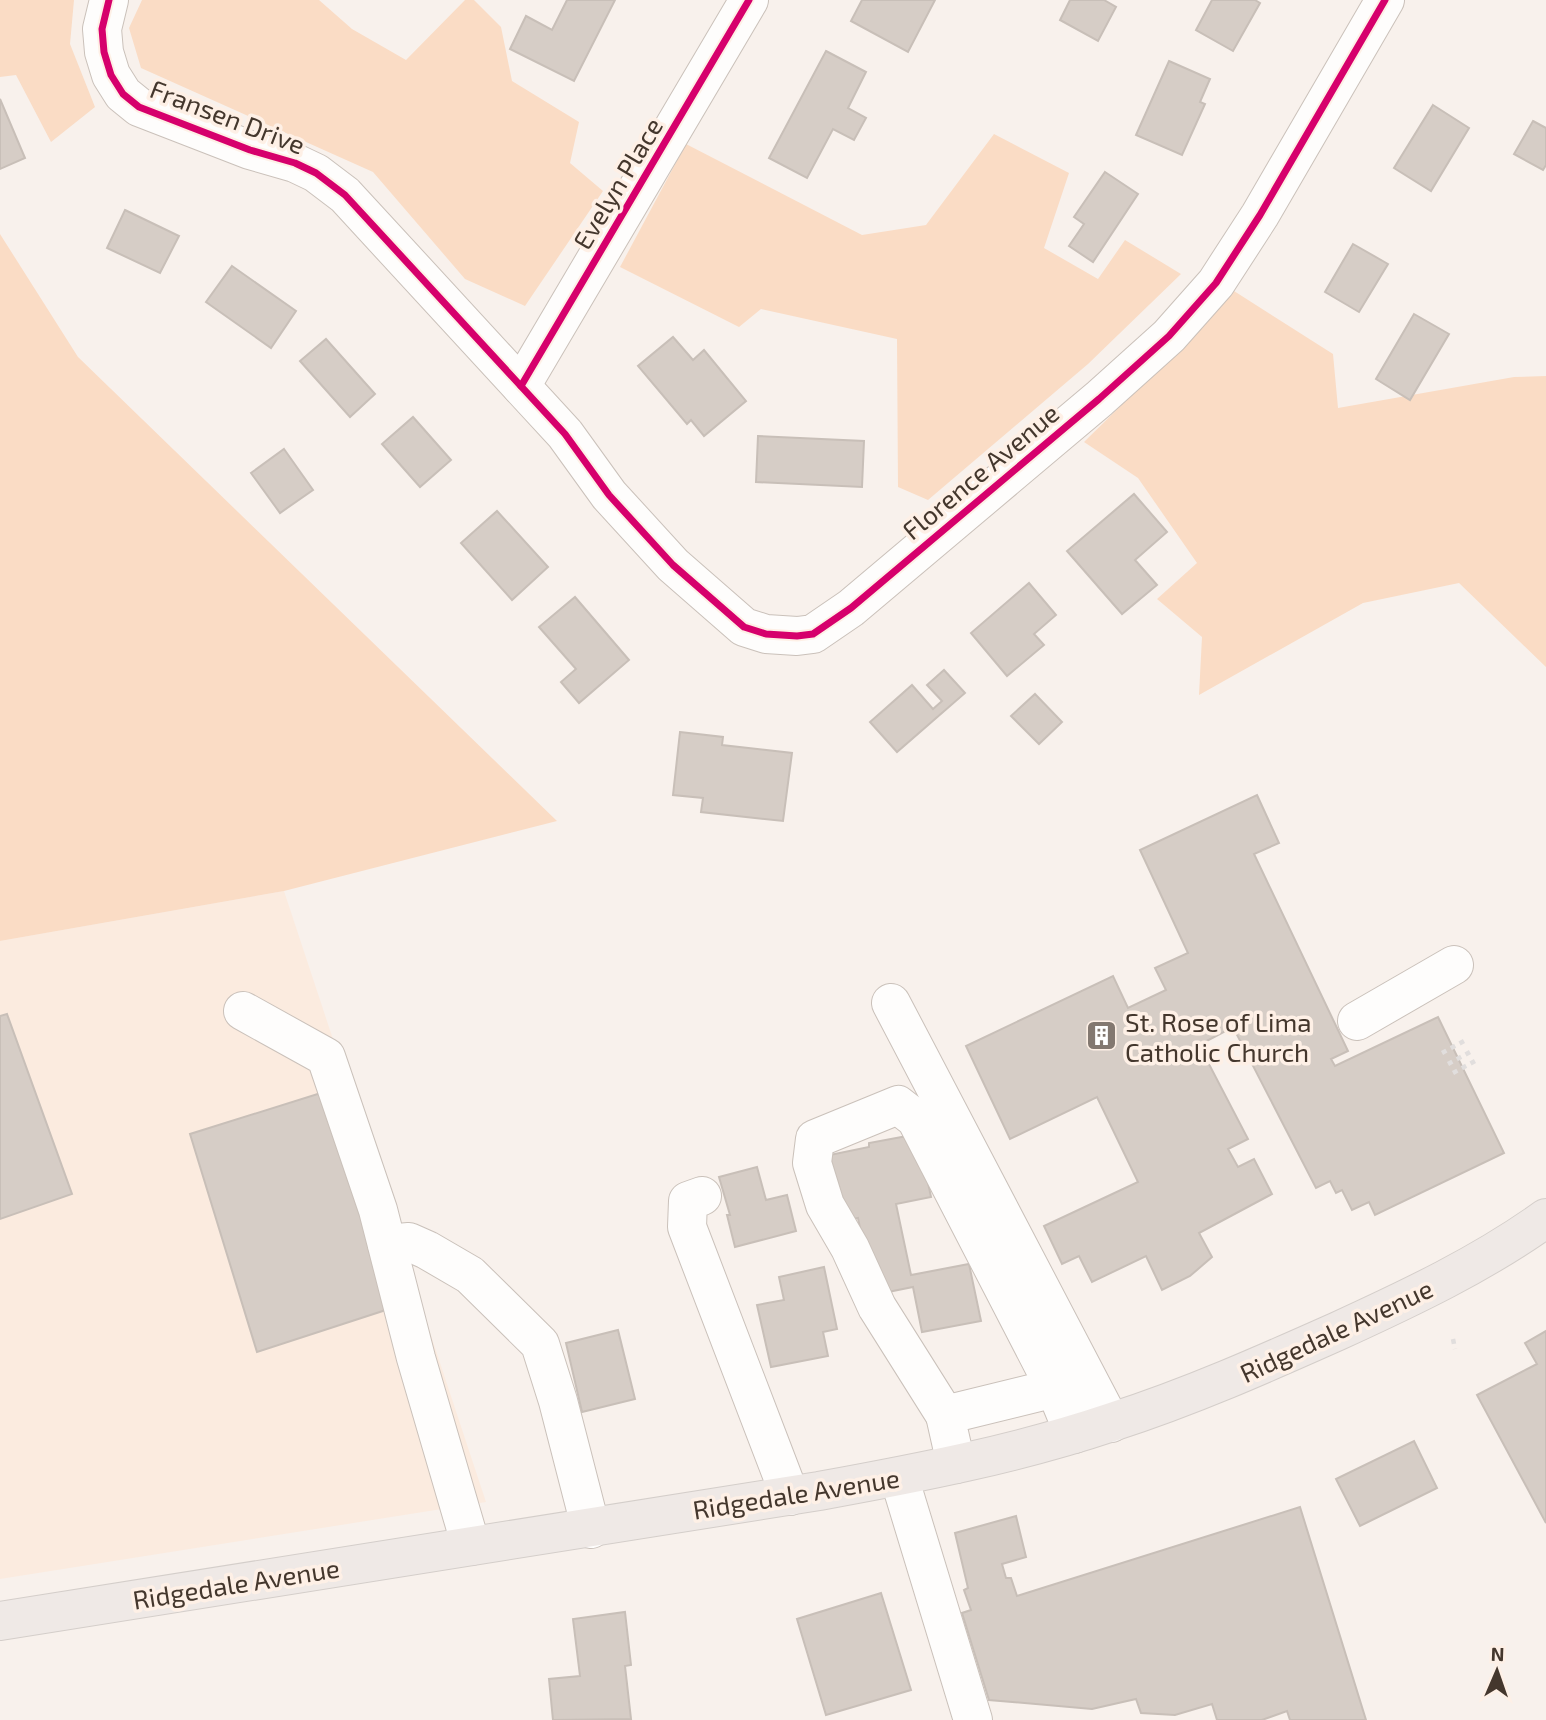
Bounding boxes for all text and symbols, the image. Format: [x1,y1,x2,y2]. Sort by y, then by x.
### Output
street label: Fransen Drive [146,72,310,160]
street label: Evelyn Place [566,112,668,254]
street label: Florence Avenue [896,397,1064,545]
place label: St. Rose of Lima Catholic Church [1125,1006,1312,1067]
building icon: St. Rose of Lima Catholic Church [1085,1019,1119,1053]
street label: Ridgedale Avenue [1235,1272,1437,1388]
street label: Ridgedale Avenue [690,1461,902,1525]
street label: Ridgedale Avenue [130,1551,342,1615]
north arrow [1462,1636,1532,1706]
text: N [1490,1642,1505,1665]

